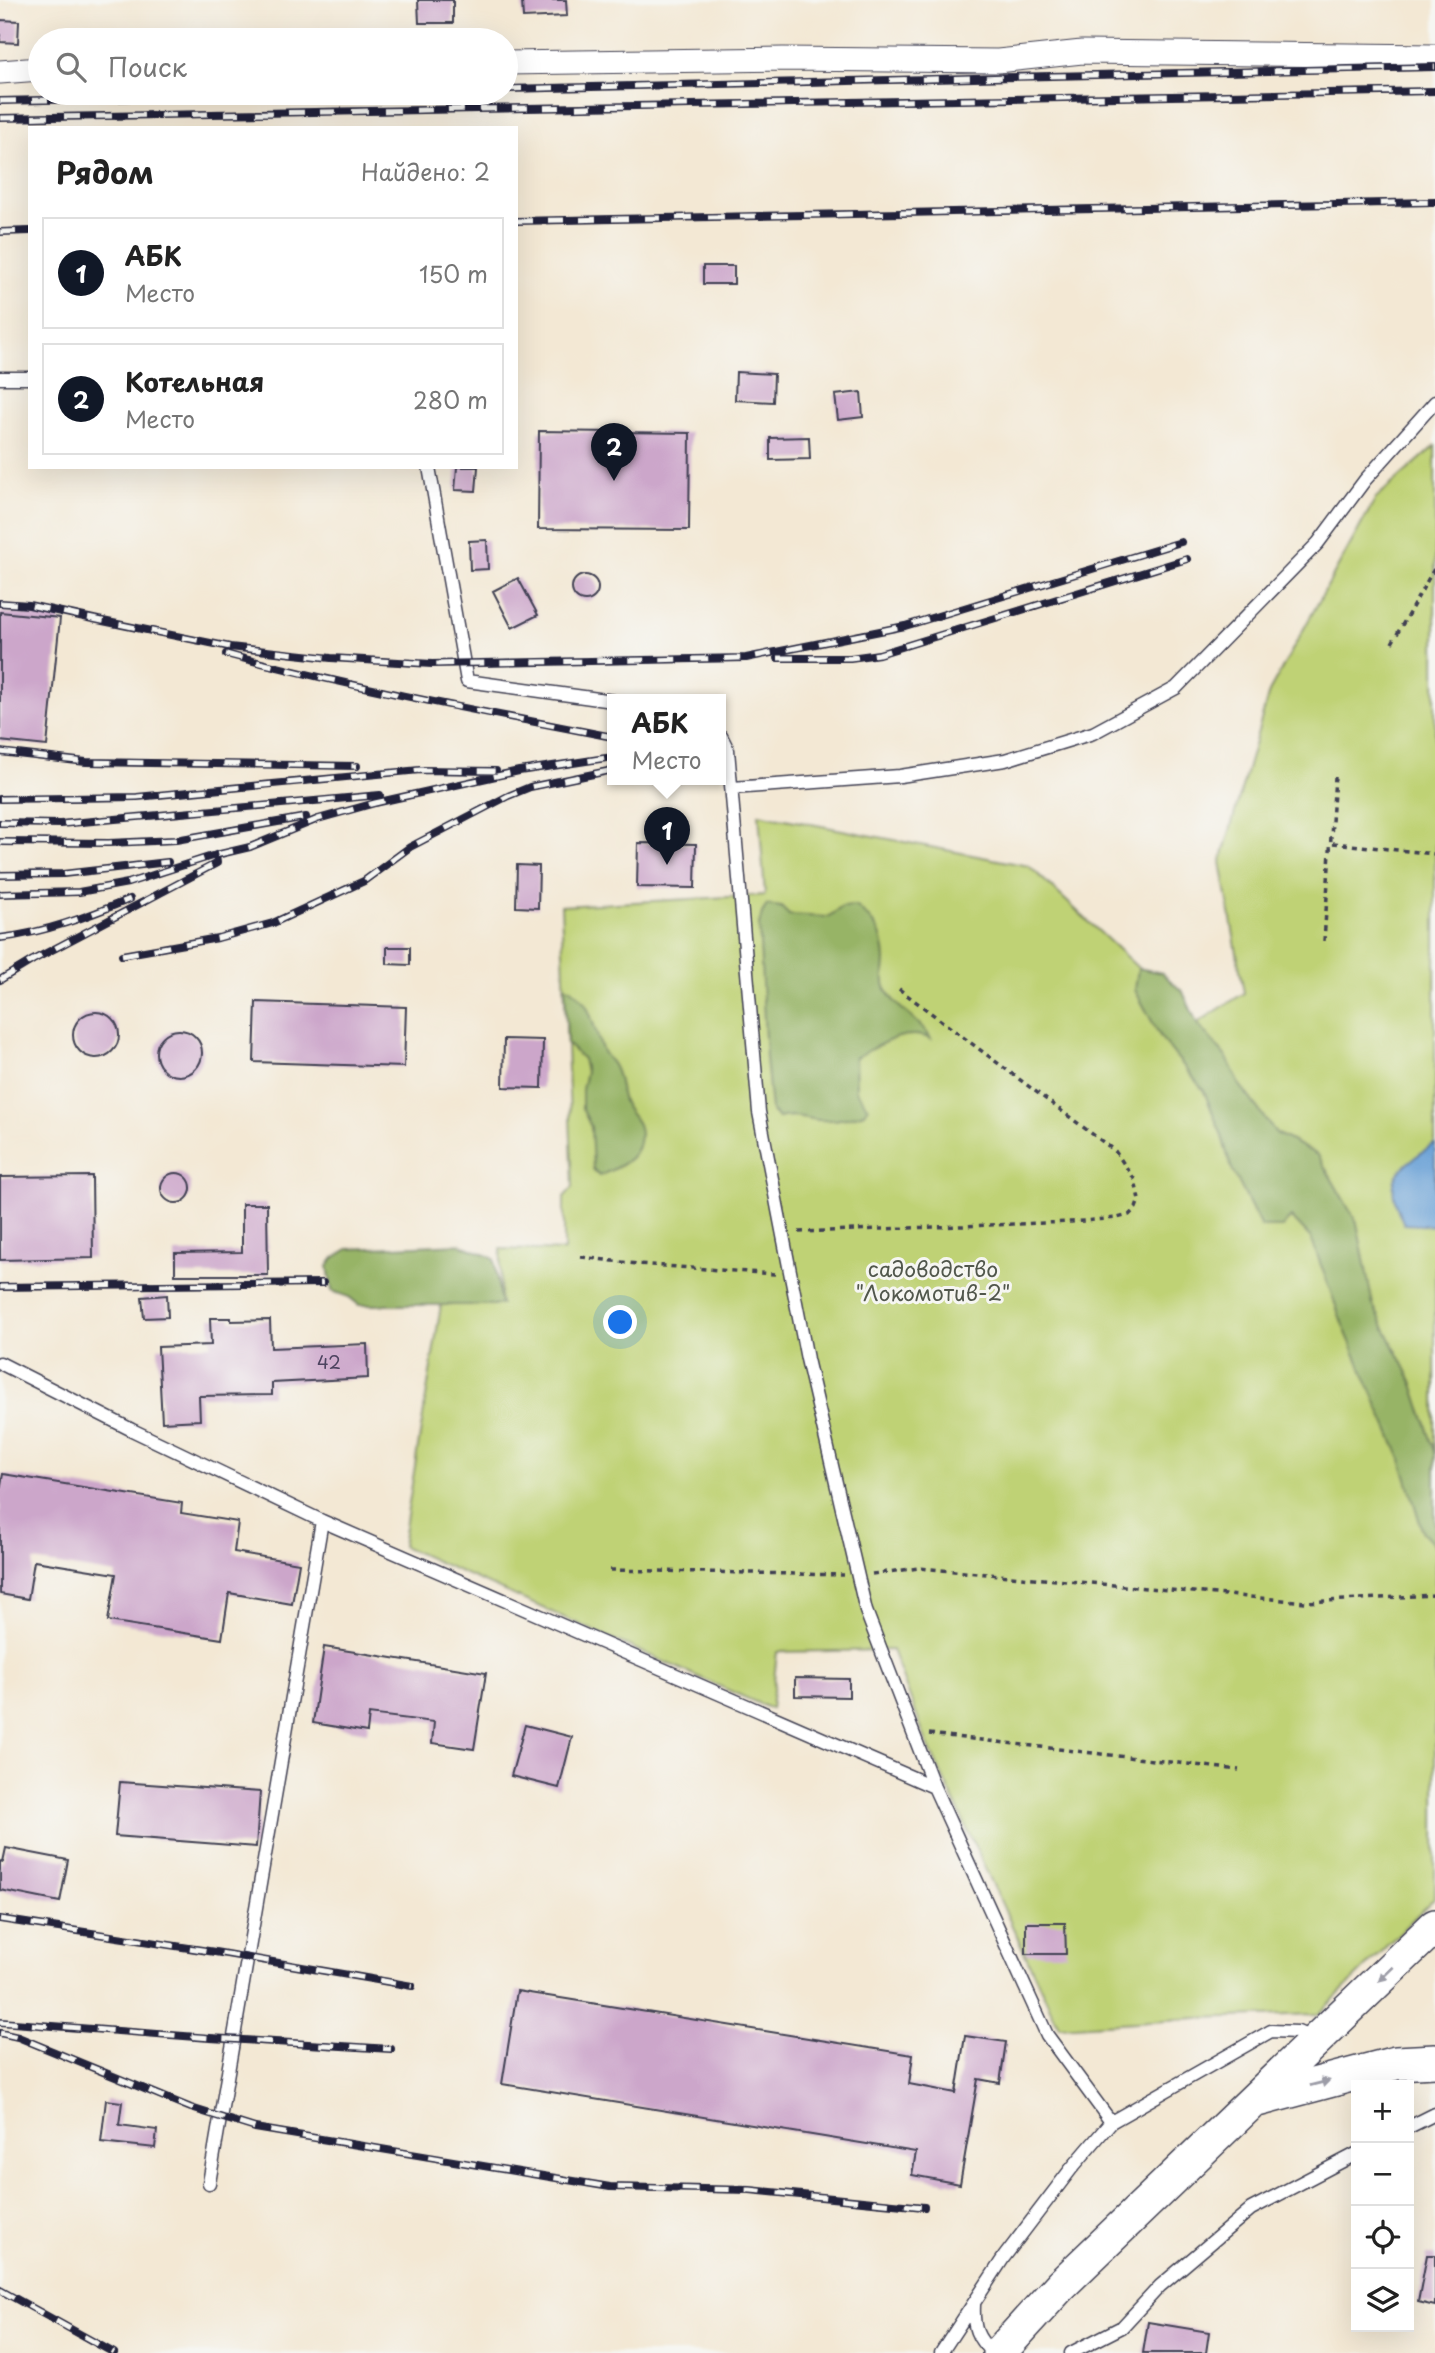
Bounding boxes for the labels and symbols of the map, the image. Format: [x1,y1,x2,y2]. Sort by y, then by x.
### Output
pin: 2 [591,423,637,481]
pin: 1 [644,807,690,865]
park label: садоводство "Локомотив-2" [856,1252,1010,1308]
your location [603,1305,637,1339]
house number: 42 [317,1348,341,1375]
one-way arrow [1378,1965,1395,1981]
one-way arrow [1309,2077,1331,2088]

